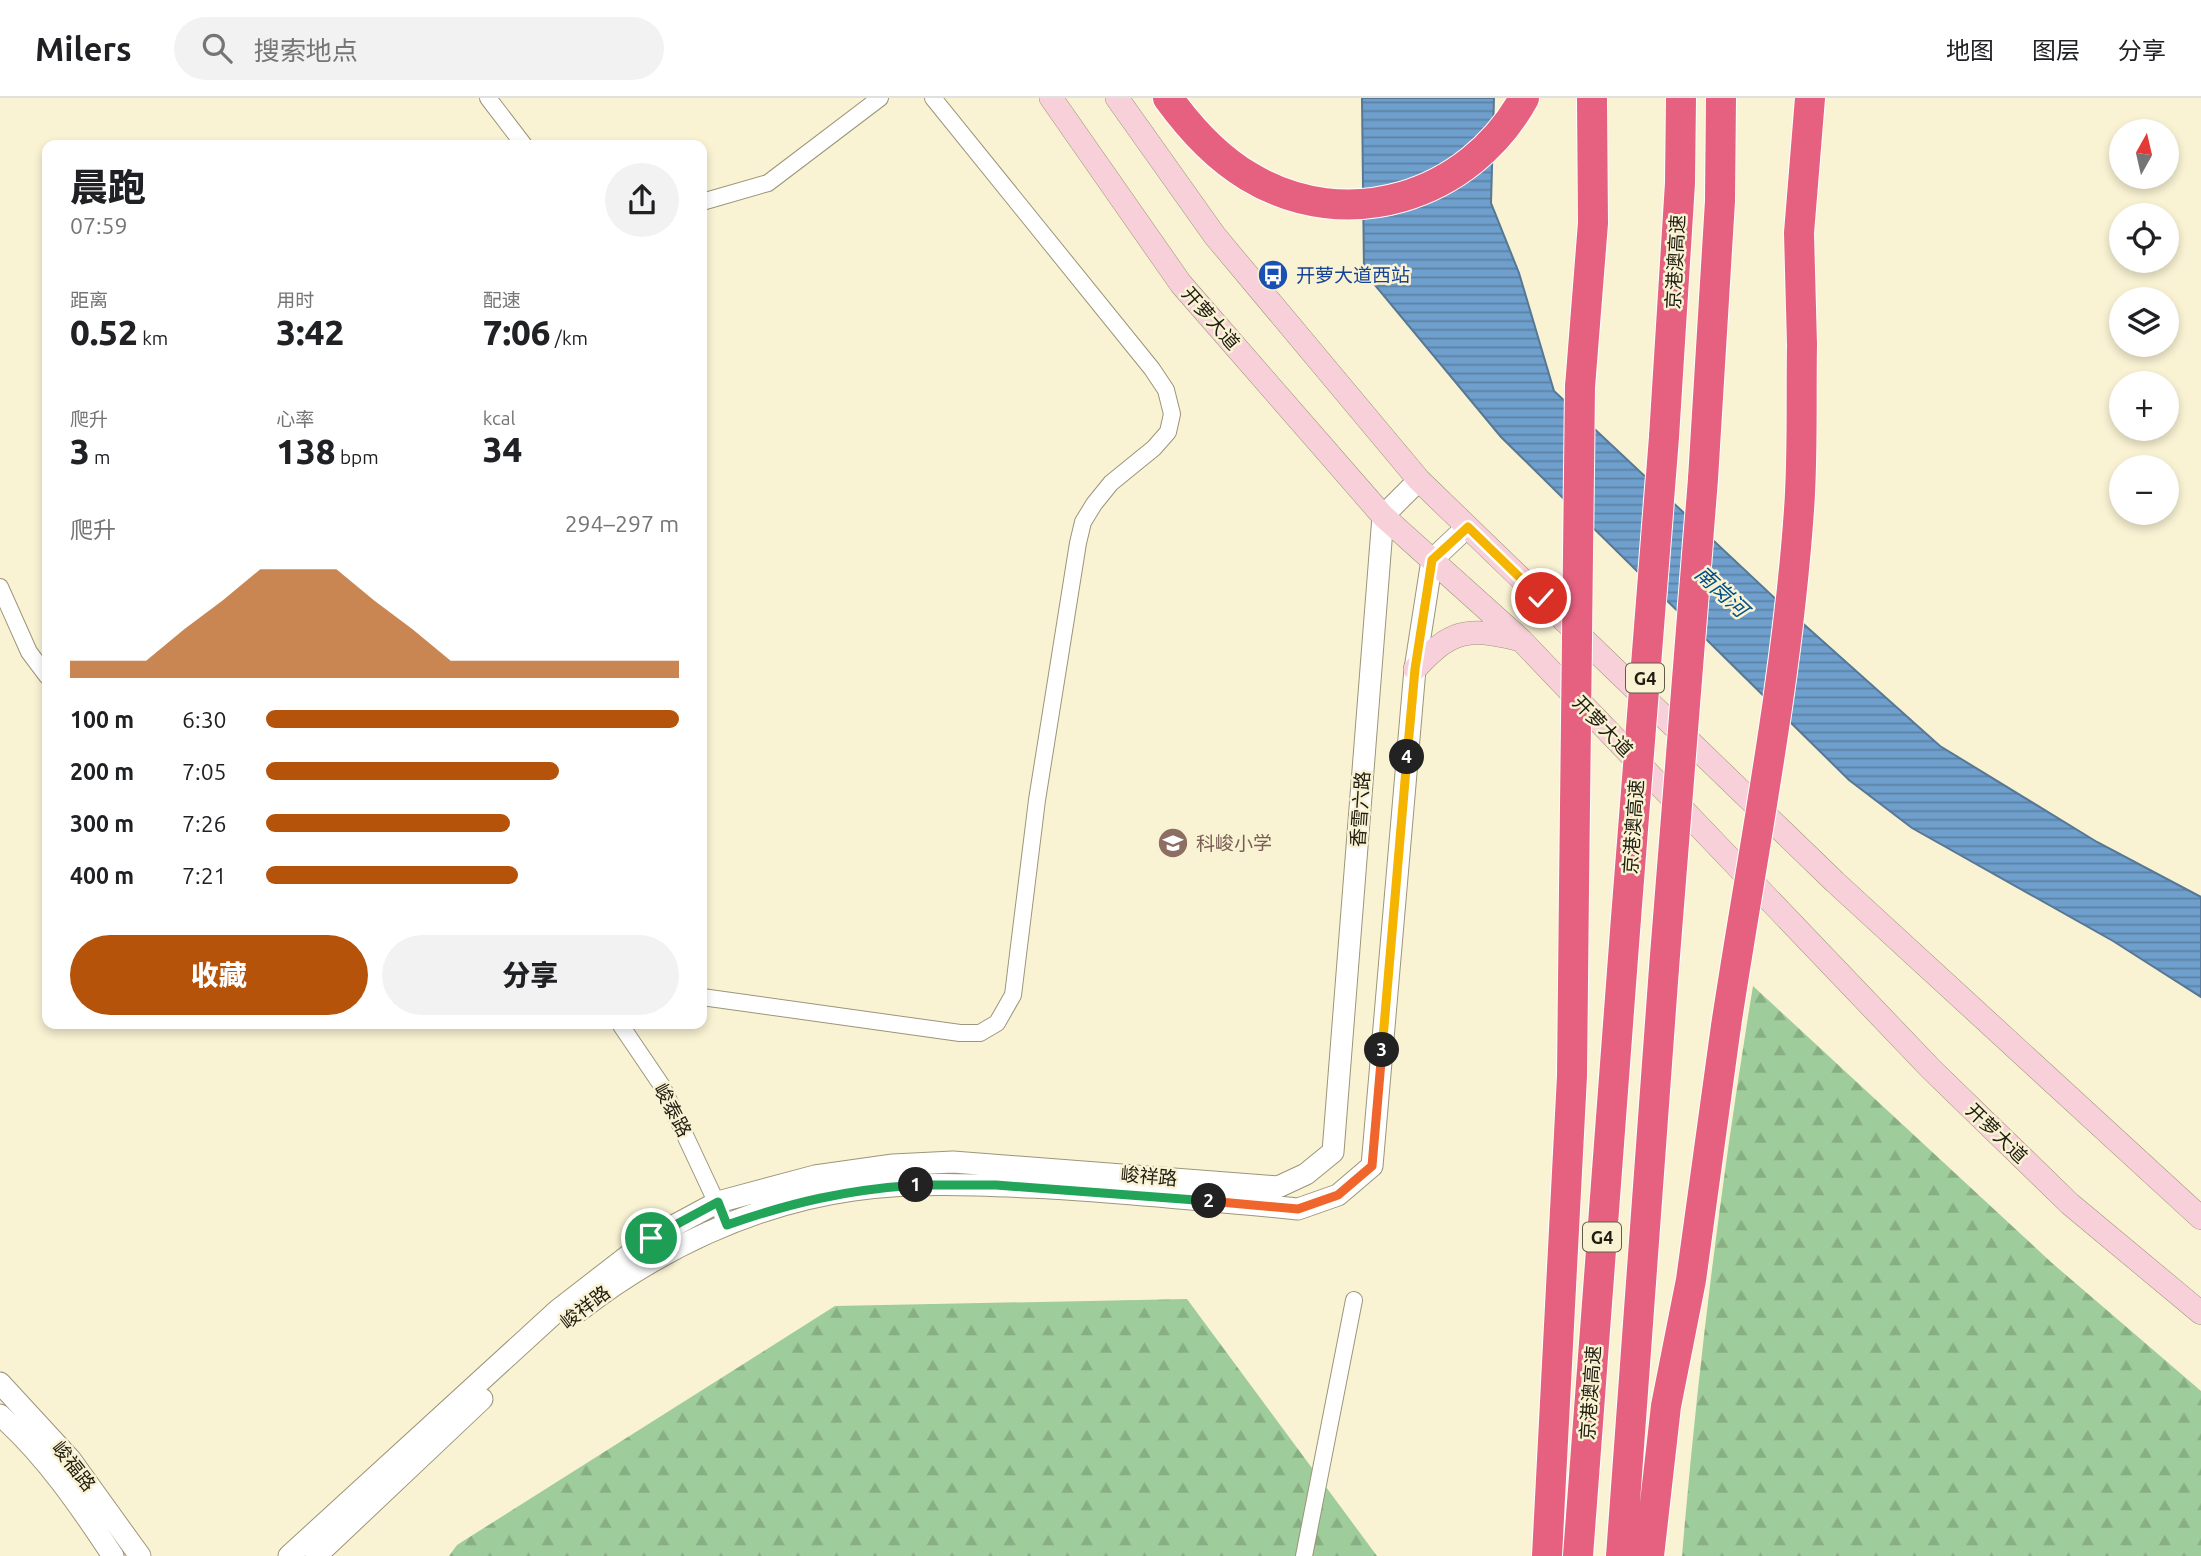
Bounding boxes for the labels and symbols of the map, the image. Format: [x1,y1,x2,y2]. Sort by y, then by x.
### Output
north arrow [2109,119,2179,189]
street label: 京港澳高速 [1662,214,1688,310]
bus stop icon: 开萝大道西站 [1256,258,1290,292]
place label: 开萝大道西站 [1296,264,1410,286]
street label: 开萝大道 [1178,282,1244,354]
water label: 南岗河 [1691,561,1756,624]
pin [1511,568,1571,628]
road number: G4 [1626,664,1664,692]
street label: 开萝大道 [1569,691,1637,761]
pin: 4 [1390,740,1424,774]
street label: 香雪六路 [1346,770,1374,848]
street label: 京港澳高速 [1619,779,1647,875]
school or university icon: 科峻小学 [1156,826,1190,860]
place label: 科峻小学 [1196,832,1272,854]
pin: 3 [1364,1032,1400,1068]
street label: 峻泰路 [650,1080,696,1140]
street label: 开萝大道 [1962,1099,2032,1167]
street label: 峻祥路 [1120,1163,1178,1189]
pin: 1 [898,1168,934,1202]
pin: 2 [1192,1184,1226,1218]
pin [621,1208,681,1268]
road number: G4 [1583,1222,1621,1252]
street label: 峻祥路 [556,1281,614,1333]
street label: 京港澳高速 [1576,1345,1604,1441]
street label: 峻福路 [48,1437,100,1495]

